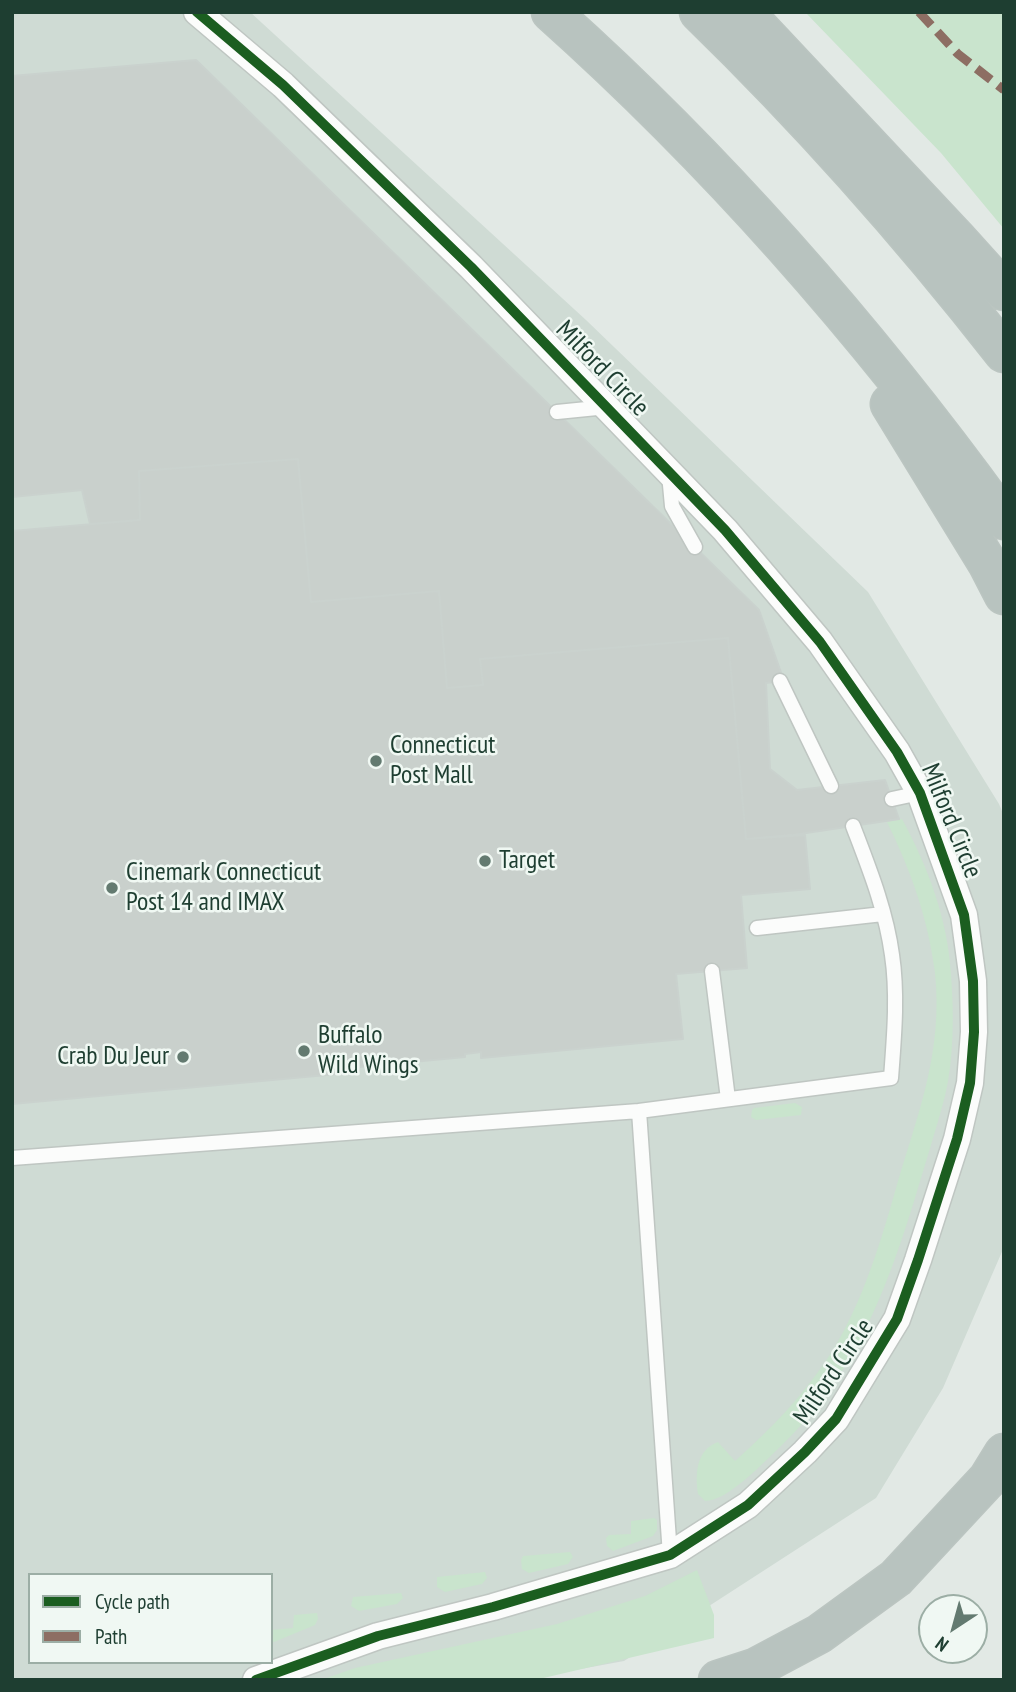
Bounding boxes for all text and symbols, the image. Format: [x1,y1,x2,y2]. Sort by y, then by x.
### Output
street label: Milford Circle [549,315,655,423]
place label: Connecticut Post Mall [390,730,496,792]
marker: Connecticut Post Mall [368,753,384,769]
street label: Milford Circle [914,759,988,883]
place label: Target [499,845,555,877]
marker: Target [477,853,493,869]
place label: Cinemark Connecticut Post 14 and IMAX [126,857,321,918]
marker: Cinemark Connecticut Post 14 and IMAX [104,880,120,896]
place label: Buffalo Wild Wings [318,1020,418,1082]
place label: Crab Du Jeur [57,1041,169,1073]
marker: Buffalo Wild Wings [296,1043,312,1059]
marker: Crab Du Jeur [175,1049,191,1065]
street label: Milford Circle [787,1313,881,1431]
legend [28,1573,273,1664]
text: Cycle path [95,1588,170,1615]
north arrow [918,1594,988,1664]
text: Path [95,1623,127,1650]
text: N [931,1632,953,1657]

